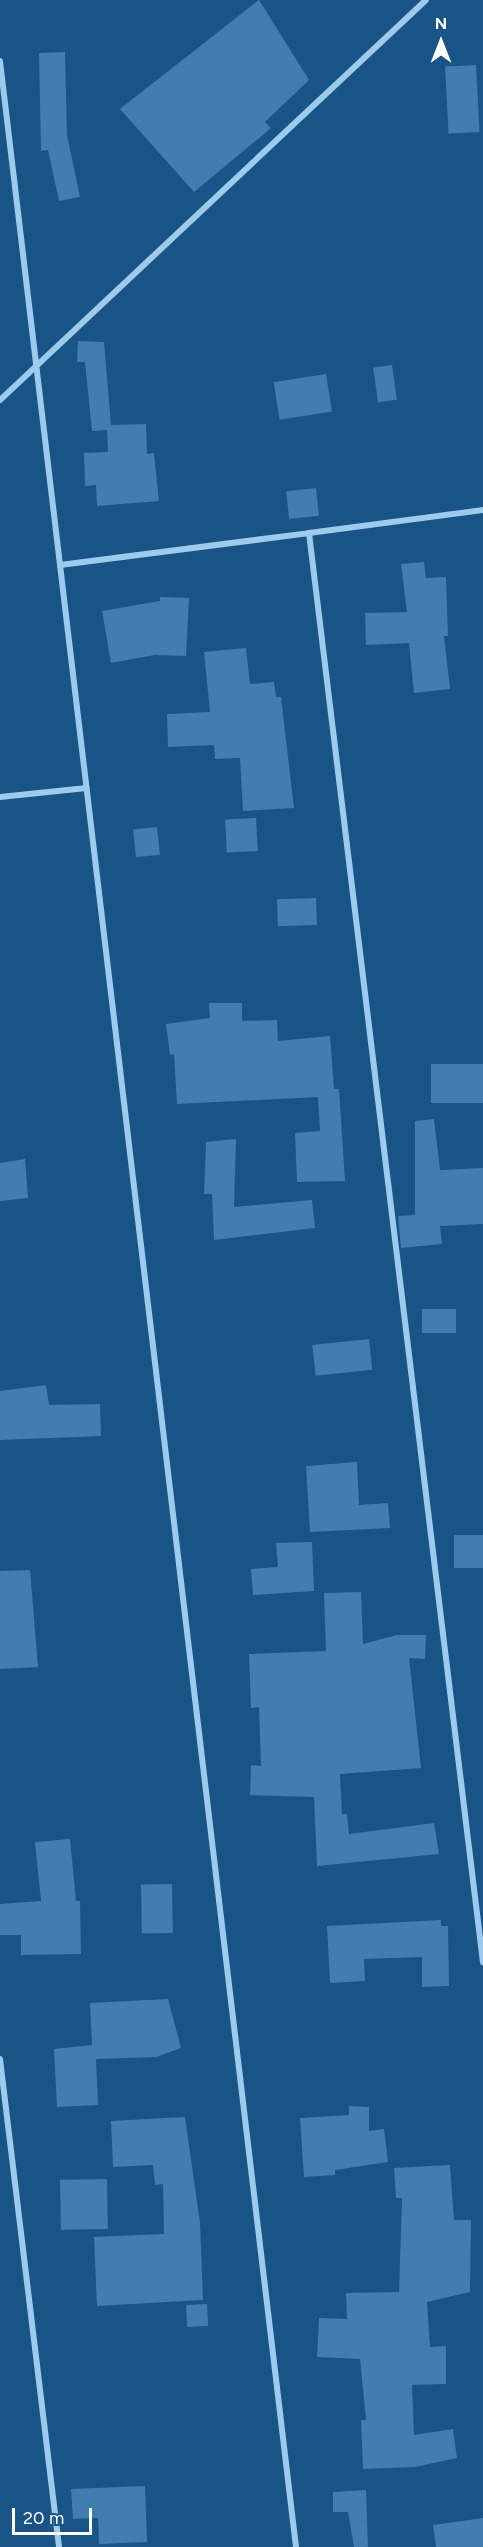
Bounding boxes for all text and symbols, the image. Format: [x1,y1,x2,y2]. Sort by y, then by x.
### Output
north arrow [411,12,471,72]
text: N [435,14,447,33]
scale bar [15,2496,94,2534]
text: 20 m [23,2507,64,2529]

